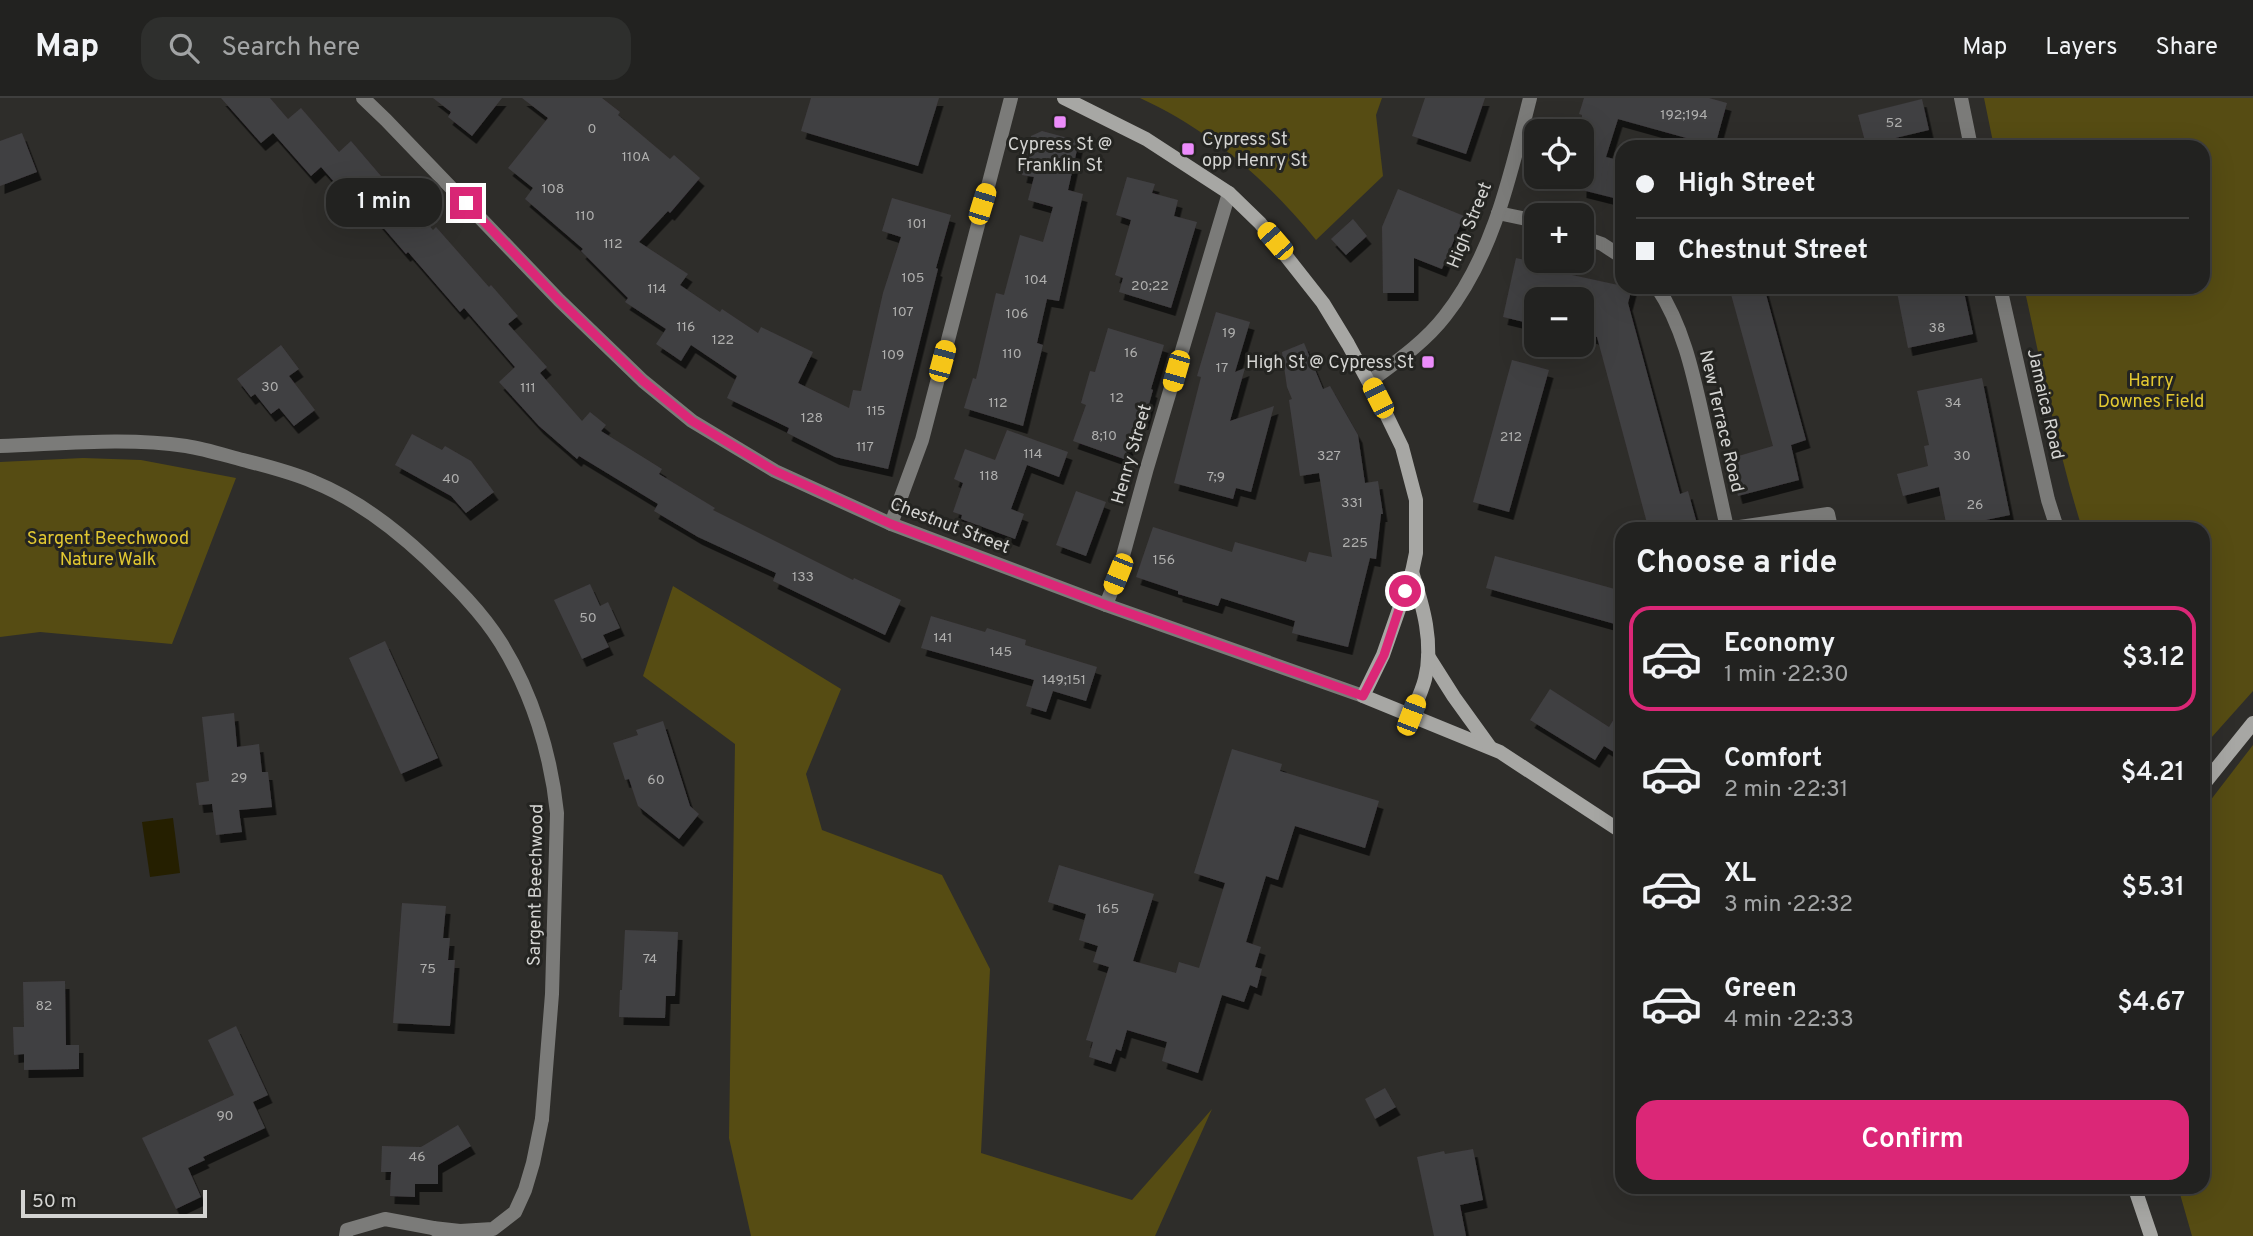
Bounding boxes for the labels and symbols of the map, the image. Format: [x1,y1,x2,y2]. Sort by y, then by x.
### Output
house number: 192;194 [1660,107,1708,124]
marker: Cypress St @ Franklin St [1052,114,1068,130]
house number: 52 [1885,115,1903,132]
house number: 0 [588,121,597,138]
place label: Cypress St opp Henry St [1202,129,1308,173]
place label: Cypress St @ Franklin St [1008,134,1112,178]
marker: Cypress St opp Henry St [1180,141,1196,157]
house number: 110A [622,149,650,166]
callout: 1 min [326,178,442,228]
street label: High Street [1443,179,1498,272]
house number: 108 [542,181,564,198]
car [966,181,999,227]
route end [450,187,482,219]
house number: 110 [575,208,595,225]
house number: 101 [907,216,927,233]
car [1254,218,1297,264]
house number: 112 [603,236,623,253]
house number: 105 [902,270,924,287]
house number: 104 [1025,272,1047,289]
house number: 20;22 [1131,278,1169,295]
house number: 114 [648,281,666,298]
house number: 107 [892,304,914,321]
house number: 106 [1006,306,1028,323]
house number: 116 [677,319,695,336]
house number: 38 [1929,320,1945,337]
house number: 19 [1222,325,1236,342]
house number: 122 [712,332,734,349]
car [927,338,958,384]
house number: 16 [1124,345,1138,362]
house number: 110 [1002,346,1022,363]
house number: 109 [882,347,904,364]
street label: Jamaica Road [2021,347,2068,462]
car [1161,348,1192,394]
street label: New Terrace Road [1693,348,1748,495]
place label: High St @ Cypress St [1246,352,1414,375]
marker: High St @ Cypress St [1420,354,1436,370]
house number: 17 [1216,360,1228,377]
park label: Harry Downes Field [2098,370,2204,414]
car [1360,375,1397,421]
house number: 30 [261,379,279,396]
house number: 111 [520,380,536,397]
house number: 12 [1110,390,1124,407]
house number: 112 [988,395,1008,412]
house number: 34 [1944,395,1962,412]
street label: Henry Street [1107,402,1158,507]
house number: 115 [866,403,886,420]
house number: 128 [801,410,823,427]
house number: 8;10 [1091,428,1117,445]
house number: 212 [1500,429,1522,446]
house number: 117 [856,439,874,456]
house number: 114 [1024,446,1042,463]
house number: 327 [1317,448,1341,465]
house number: 30 [1953,448,1971,465]
house number: 118 [980,468,999,485]
house number: 7;9 [1207,469,1225,486]
house number: 40 [442,471,460,488]
street label: Chestnut Street [886,493,1013,560]
house number: 331 [1341,495,1363,512]
house number: 26 [1967,497,1983,514]
park label: Sargent Beechwood Nature Walk [27,528,189,572]
house number: 225 [1342,535,1368,552]
car [1101,551,1136,597]
house number: 156 [1153,552,1175,569]
house number: 133 [792,569,814,586]
route start [1389,575,1421,607]
house number: 50 [579,610,597,627]
house number: 141 [934,630,952,647]
house number: 145 [990,644,1012,661]
house number: 149;151 [1042,672,1086,689]
car [1394,692,1429,738]
house number: 29 [231,770,247,787]
house number: 60 [647,772,665,789]
street label: Sargent Beechwood [524,804,549,966]
house number: 165 [1097,901,1119,918]
house number: 74 [643,951,657,968]
house number: 75 [420,961,436,978]
house number: 82 [36,998,52,1015]
house number: 90 [216,1108,234,1125]
house number: 46 [408,1149,426,1166]
scale bar [21,1187,206,1219]

